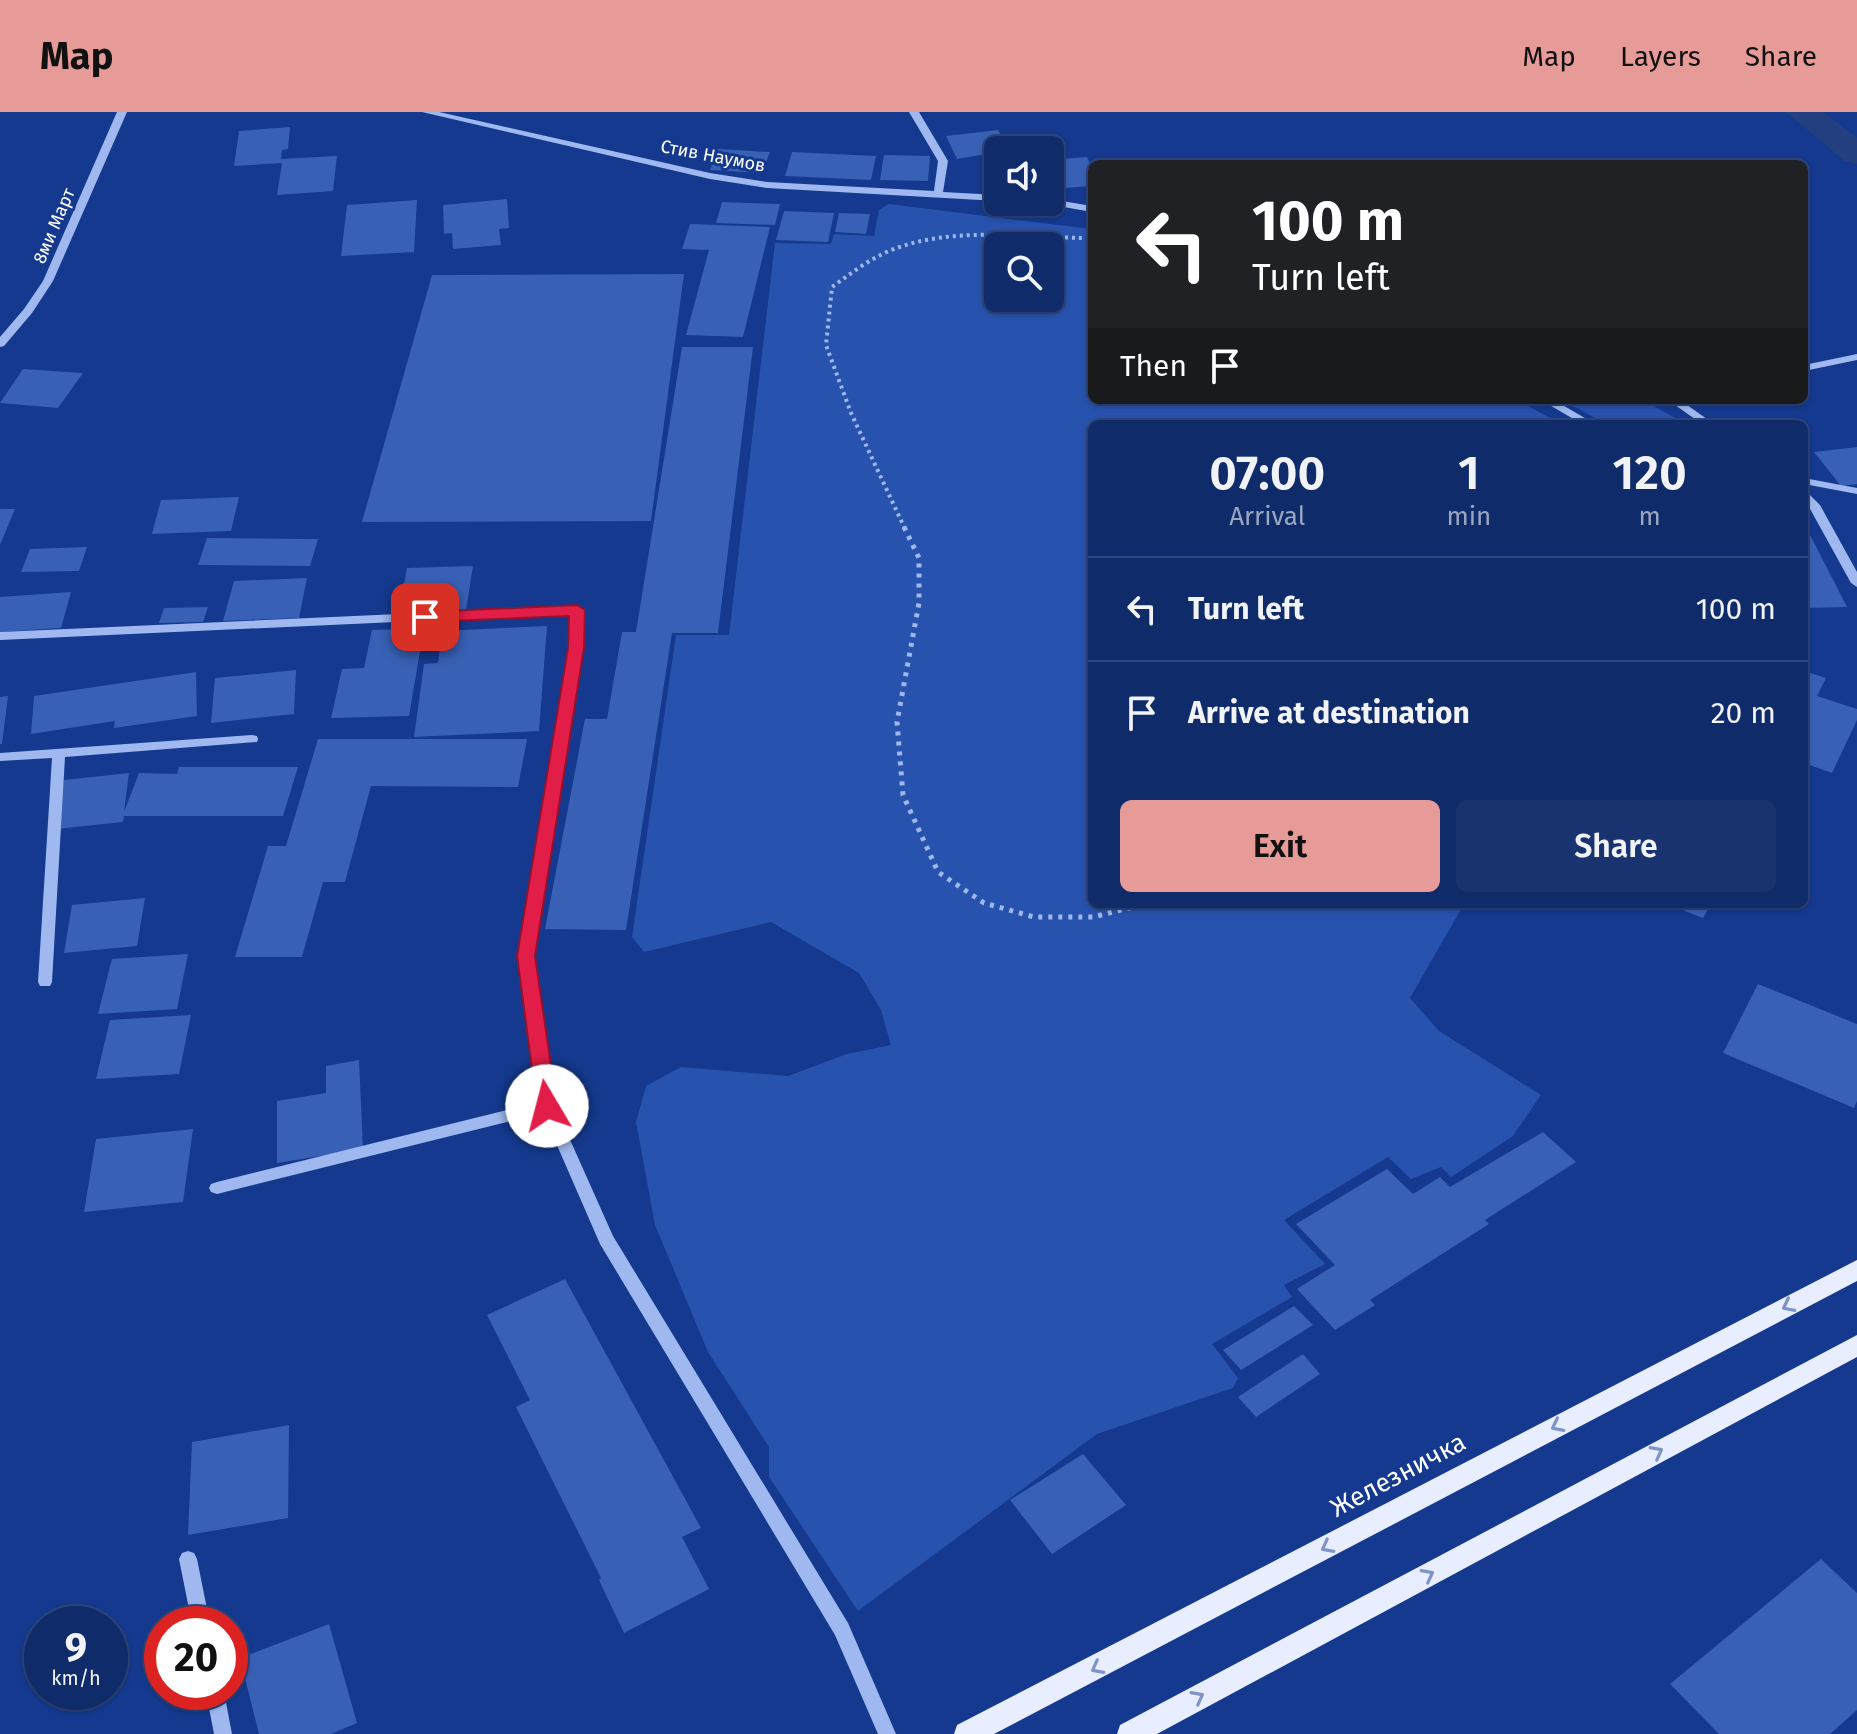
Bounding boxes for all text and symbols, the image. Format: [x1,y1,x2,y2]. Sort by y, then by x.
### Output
text: Map [40,33,113,79]
text: Map [1522,40,1576,73]
text: Layers [1620,40,1701,73]
text: Share [1745,40,1817,73]
street label: Стив Наумов [659,135,767,177]
map controls [984,136,1064,312]
button: sound [984,136,1064,216]
street label: 8ми Март [28,184,80,267]
text: 100 m [1252,188,1404,255]
icon: left [1120,192,1224,296]
button: search [984,232,1064,312]
text: Turn left [1252,256,1390,300]
icon: arrive [1203,344,1247,388]
text: Then [1120,348,1187,384]
text: 07:00 [1209,444,1325,502]
text: 1 [1458,444,1480,502]
text: 120 [1613,444,1687,502]
text: Arrival [1229,501,1305,532]
text: min [1447,501,1491,532]
text: m [1639,501,1661,532]
pin [391,583,459,651]
icon: left [1120,587,1164,631]
text: Turn left [1188,591,1304,627]
text: 100 m [1696,591,1776,627]
icon: arrive [403,595,447,639]
icon: arrive [1120,691,1164,735]
text: Arrive at destination [1188,695,1470,731]
text: 20 m [1711,695,1776,731]
button: Exit [1120,800,1440,892]
button: Share [1456,800,1776,892]
position arrow [505,1064,589,1148]
one-way arrow [1781,1296,1796,1312]
one-way arrow [1551,1416,1565,1431]
street label: Железничка [1325,1426,1471,1524]
one-way arrow [1649,1447,1663,1462]
one-way arrow [1321,1537,1335,1552]
one-way arrow [1420,1570,1434,1585]
speed limit sign: 20 [144,1606,248,1710]
text: 9 [65,1624,87,1672]
one-way arrow [1091,1659,1106,1674]
text: km/h [51,1666,101,1690]
one-way arrow [1190,1692,1205,1707]

